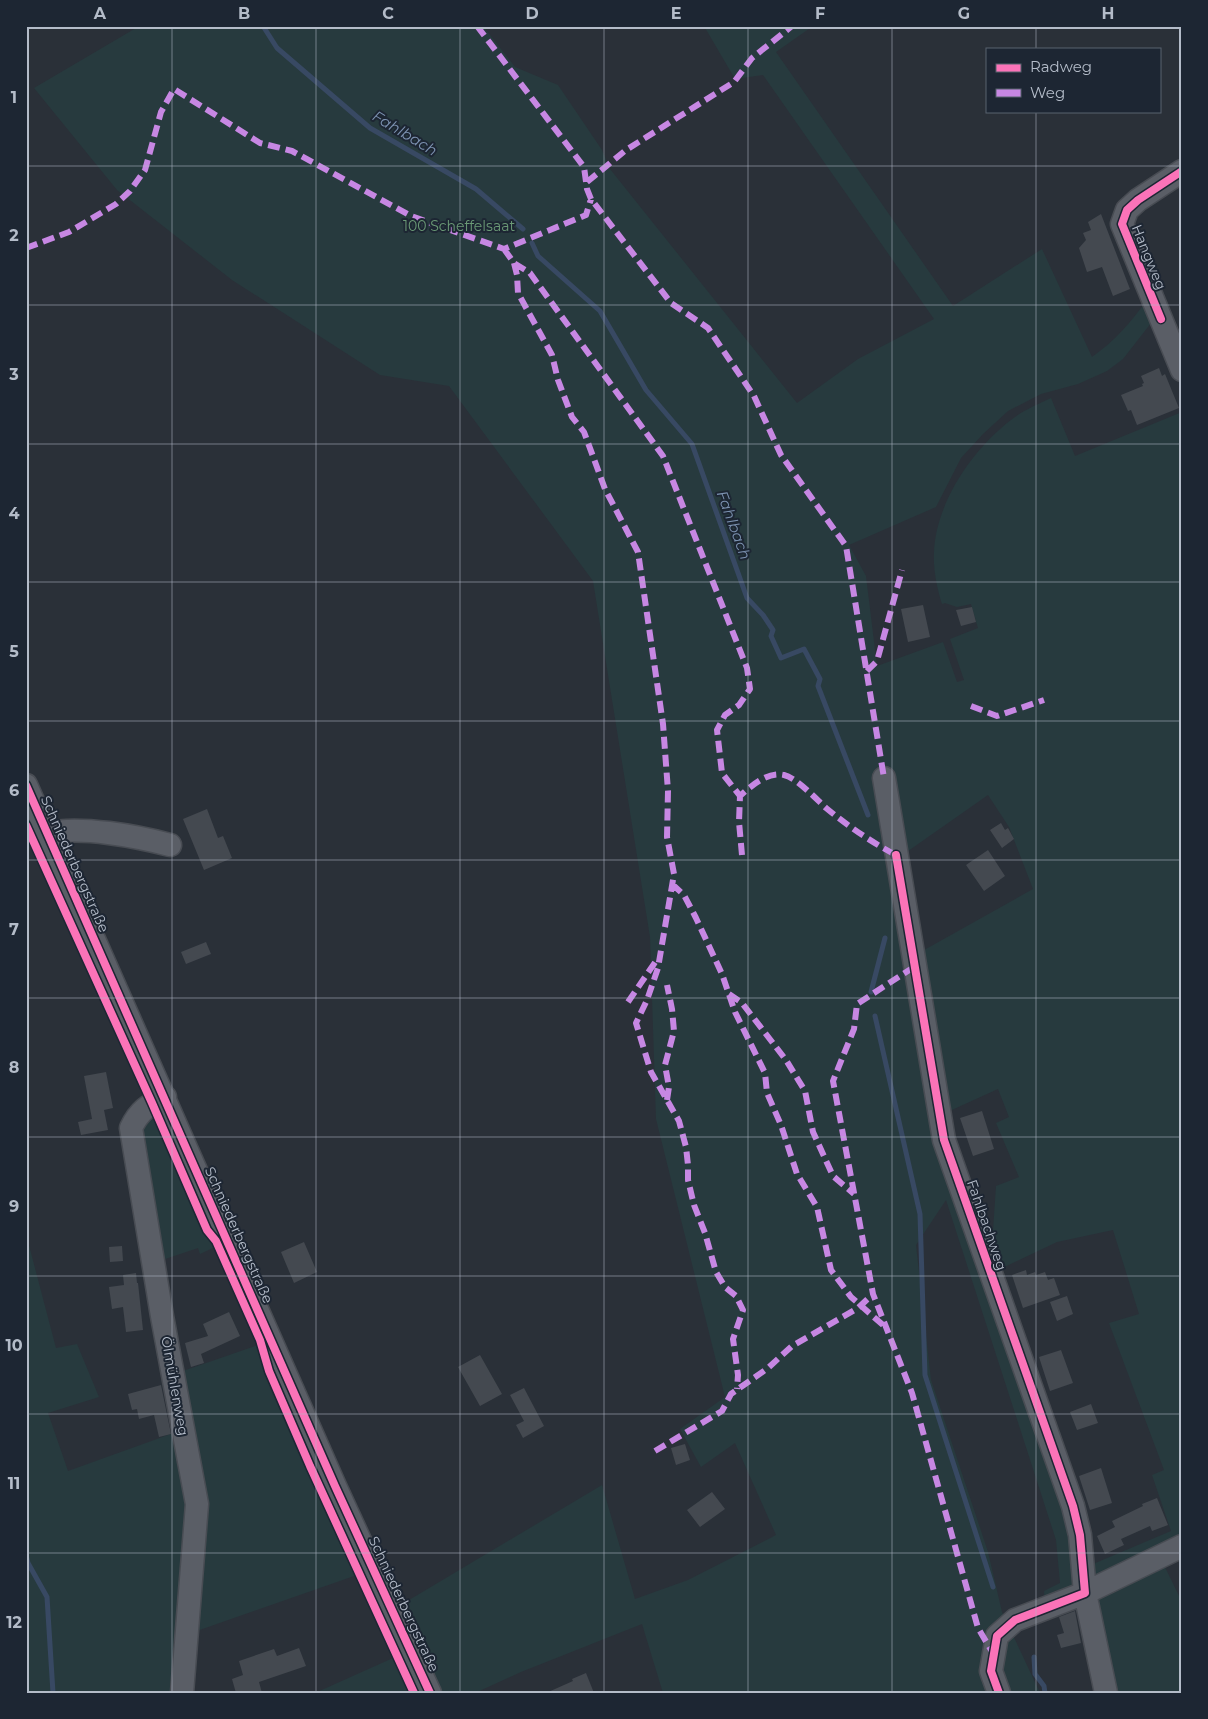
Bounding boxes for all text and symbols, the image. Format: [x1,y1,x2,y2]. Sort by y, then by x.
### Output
text: A [93,4,107,23]
text: B [238,4,250,23]
text: C [382,4,394,23]
text: D [525,4,539,23]
text: E [671,4,681,23]
text: F [815,4,825,23]
text: G [958,4,970,23]
text: H [1102,4,1114,23]
legend [986,48,1160,112]
text: Radweg [1030,57,1092,76]
text: Weg [1030,83,1065,102]
text: 1 [11,88,17,107]
water label: Fahlbach [369,106,441,160]
park label: 100 Scheffelsaat [403,217,515,235]
street label: Hangweg [1128,222,1170,292]
text: 2 [9,226,19,245]
text: 3 [8,365,19,384]
water label: Fahlbach [713,488,755,562]
text: 4 [8,504,20,523]
text: 5 [9,642,19,661]
text: 6 [9,781,19,800]
street label: Schniederbergstraße [37,793,113,935]
text: 7 [9,920,19,939]
text: 8 [9,1058,19,1077]
street label: Schniederbergstraße [201,1164,277,1306]
street label: Fahlbachweg [963,1177,1011,1273]
text: 9 [9,1197,19,1216]
street label: Ölmühlenweg [157,1335,193,1437]
text: 10 [5,1336,23,1355]
text: 11 [8,1474,20,1493]
street label: Schniederbergstraße [365,1533,443,1675]
text: 12 [6,1613,22,1632]

